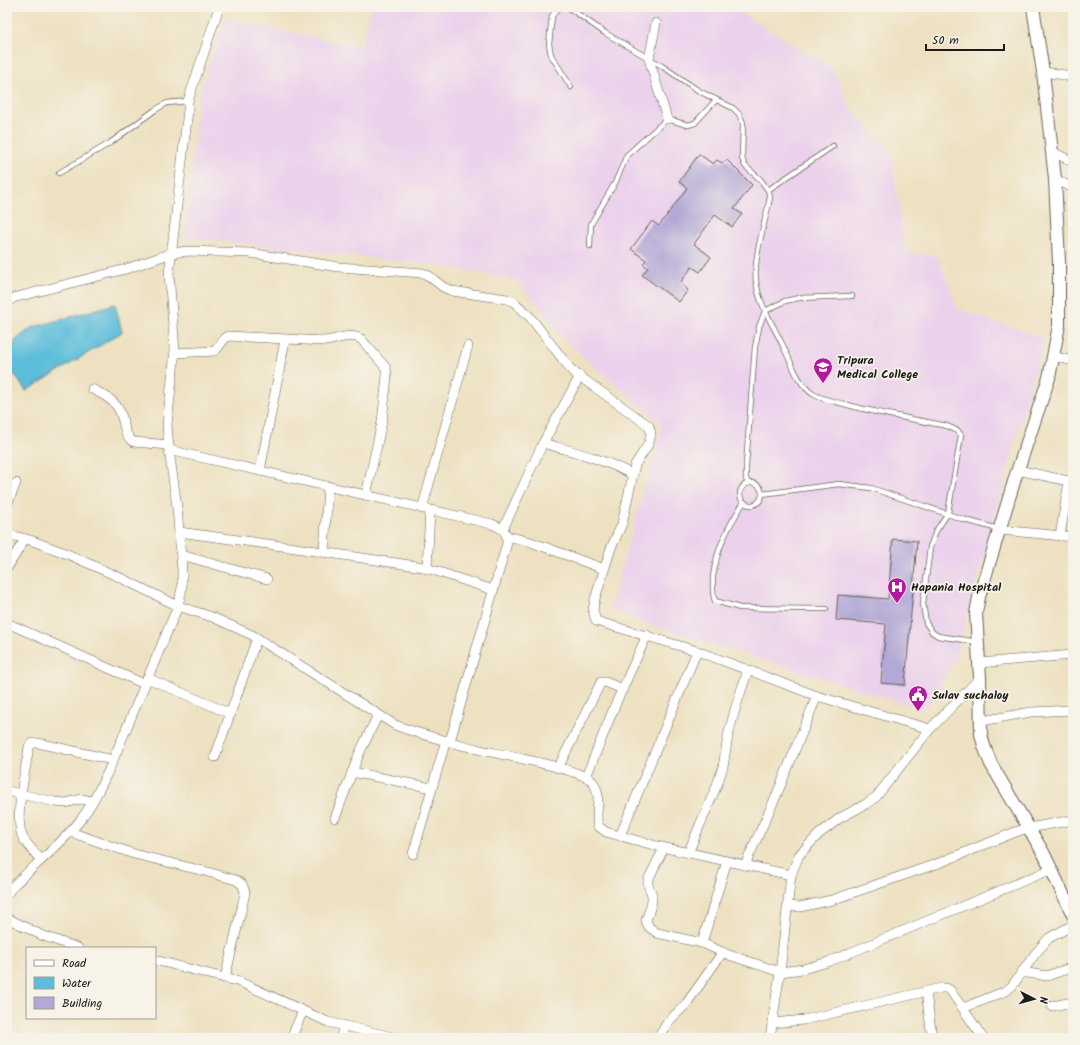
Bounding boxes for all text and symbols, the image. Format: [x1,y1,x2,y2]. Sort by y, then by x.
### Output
scale bar [926,26,1004,52]
text: 50 m [932,31,959,50]
place label: Tripura Medical College [837,351,918,384]
school or university icon: Tripura Medical College [812,356,834,384]
hospital icon: Hapania Hospital [886,576,908,604]
place label: Hapania Hospital [911,578,1002,597]
public building icon: Sulav suchaloy [907,684,929,712]
place label: Sulav suchaloy [932,686,1009,705]
legend [26,947,156,1019]
text: Road [62,954,87,973]
text: Water [62,974,92,993]
north arrow [1014,979,1054,1019]
text: Building [62,994,102,1013]
text: N [1034,996,1052,1004]

